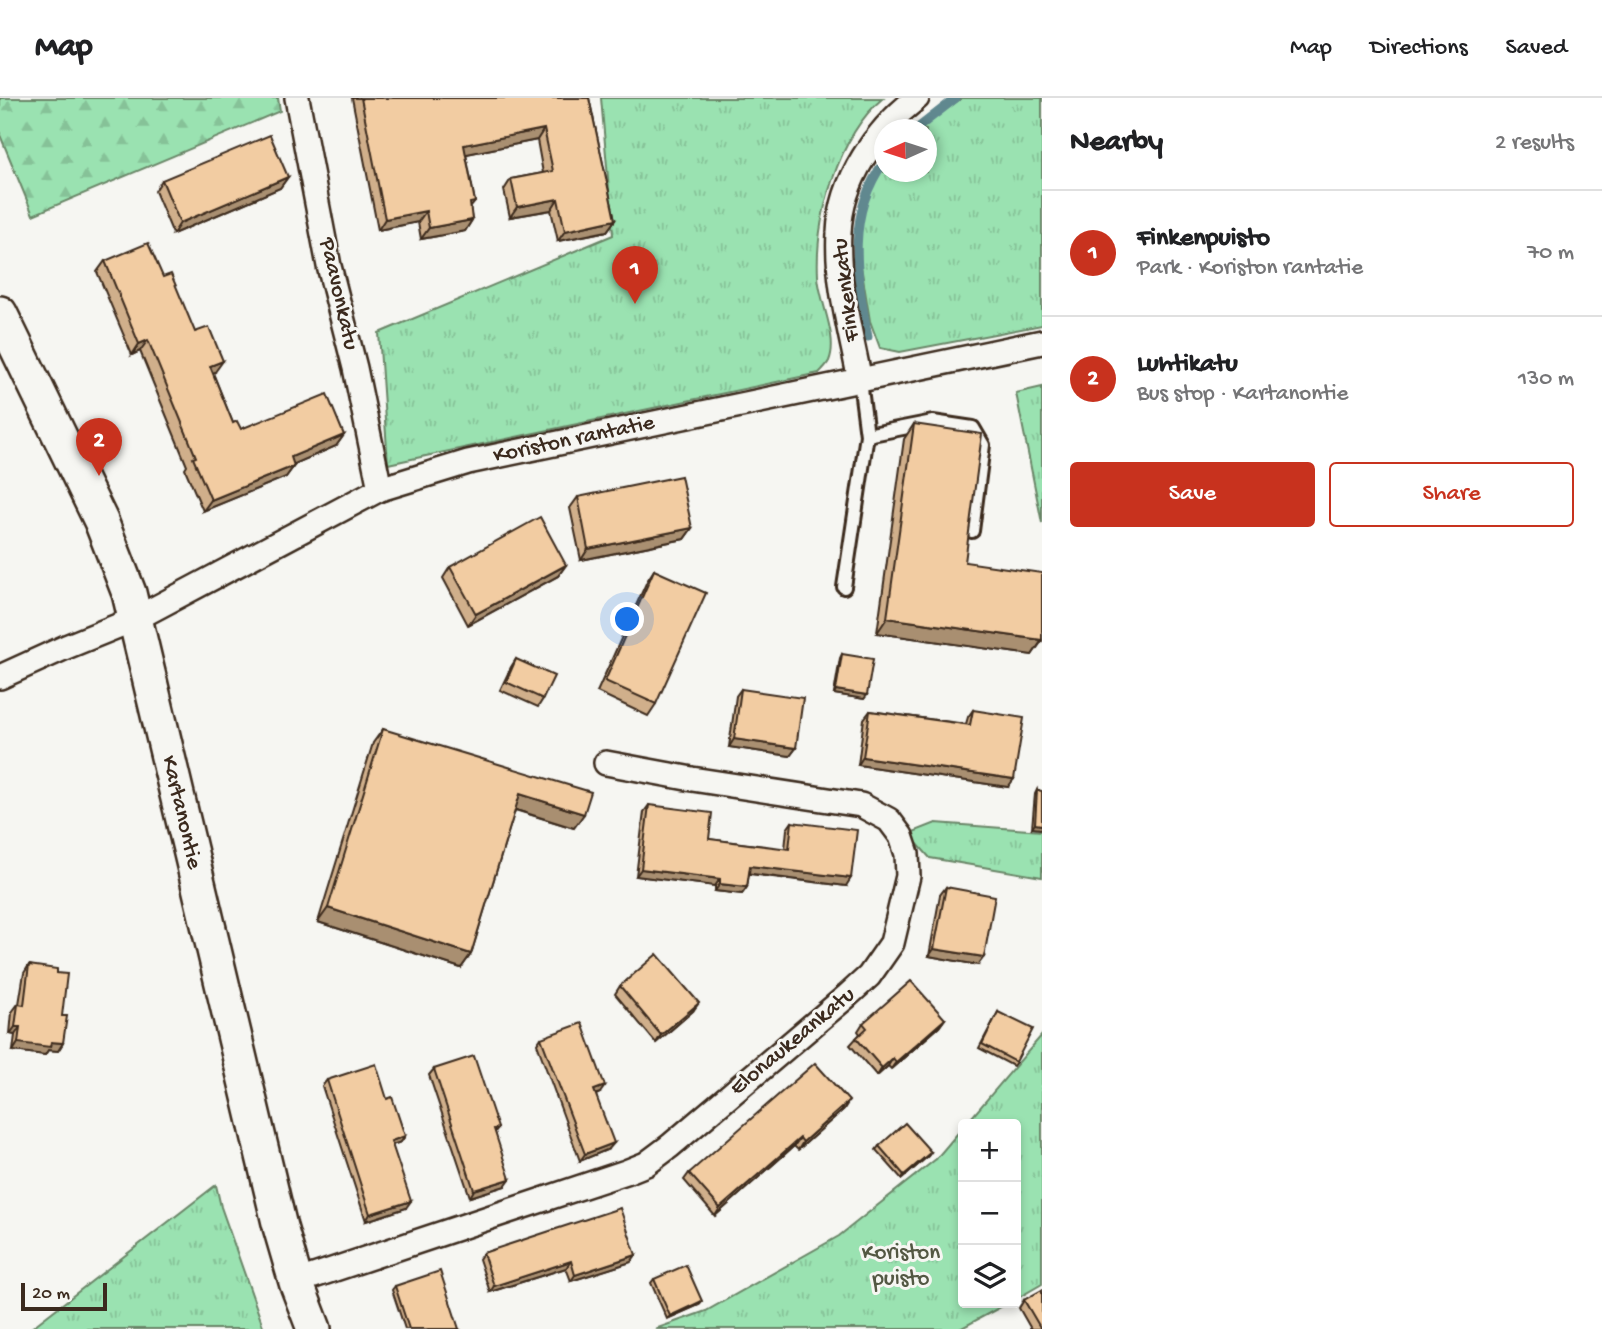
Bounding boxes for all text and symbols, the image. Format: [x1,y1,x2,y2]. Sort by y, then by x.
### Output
text: Map [35,29,92,67]
text: Map [1290,34,1332,63]
text: Directions [1370,34,1468,63]
text: Saved [1506,34,1567,63]
north arrow [874,119,937,182]
text: Nearby [1070,126,1163,161]
text: 2 results [1495,130,1574,157]
text: Finkenpuisto [1137,224,1270,255]
street label: Paavonkatu [312,234,364,353]
street label: Finkenkatu [827,237,867,344]
text: 1 [1088,240,1098,267]
text: 70 m [1527,240,1574,267]
pin: 1 [612,246,658,304]
text: Park · Koriston rantatie [1137,255,1363,282]
text: Luhtikatu [1137,350,1238,381]
text: 2 [1087,366,1099,393]
text: 130 m [1518,366,1574,393]
text: Bus stop · Kartanontie [1137,381,1348,408]
street label: Koriston rantatie [491,409,658,470]
pin: 2 [76,418,122,476]
button: Save [1070,462,1315,527]
button: Share [1329,462,1574,527]
your location [610,602,644,636]
street label: Kartanontie [155,753,208,873]
street label: Elonaukeankatu [725,982,861,1102]
map controls [958,1119,1021,1308]
button: + [958,1119,1021,1182]
button: − [958,1182,1021,1245]
park label: Koriston puisto [862,1240,940,1293]
button: layers [958,1245,1021,1308]
scale bar [21,1280,107,1312]
text: 20 m [32,1283,70,1306]

